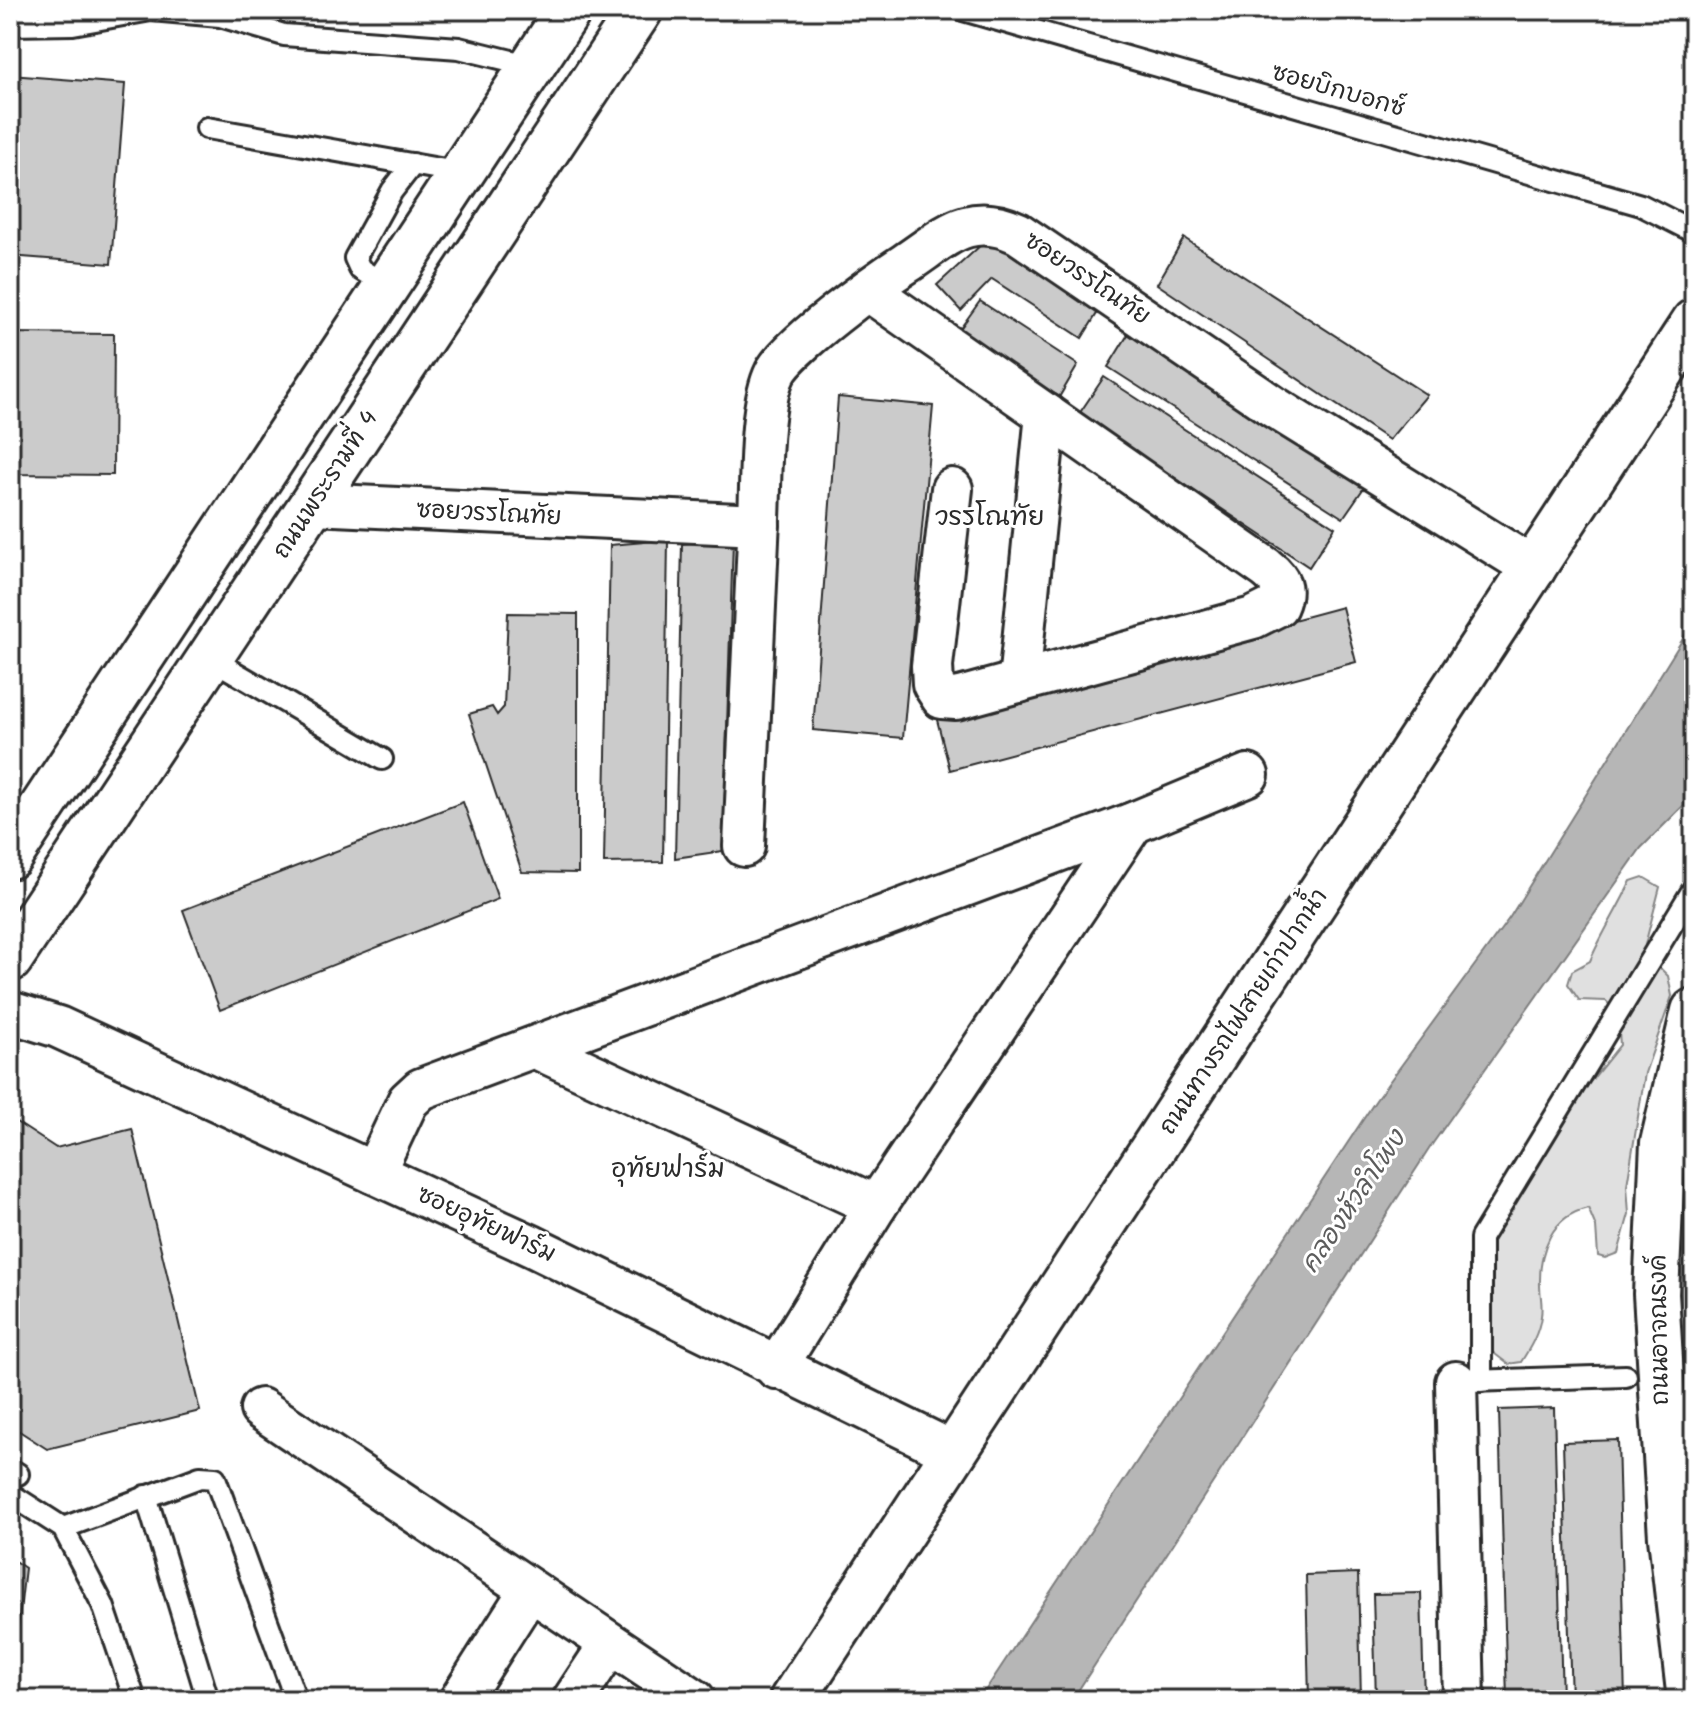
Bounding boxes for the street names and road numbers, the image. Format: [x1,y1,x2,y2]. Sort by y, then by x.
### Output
street label: ซอยบิกบอกซ์ [1267,53,1410,129]
street label: ซอยวรรโณทัย [1016,222,1158,336]
street label: ถนนพระรามที่ 4 [260,401,389,567]
street label: ซอยวรรโณทัย [415,491,563,537]
street label: ถนนทางรถไฟสายเก่าปากน้ำ [1145,878,1339,1143]
street label: ซอยอุทัยฟาร์ม [410,1176,562,1274]
street label: ถนนอาจณรงค์ [1639,1254,1681,1406]

